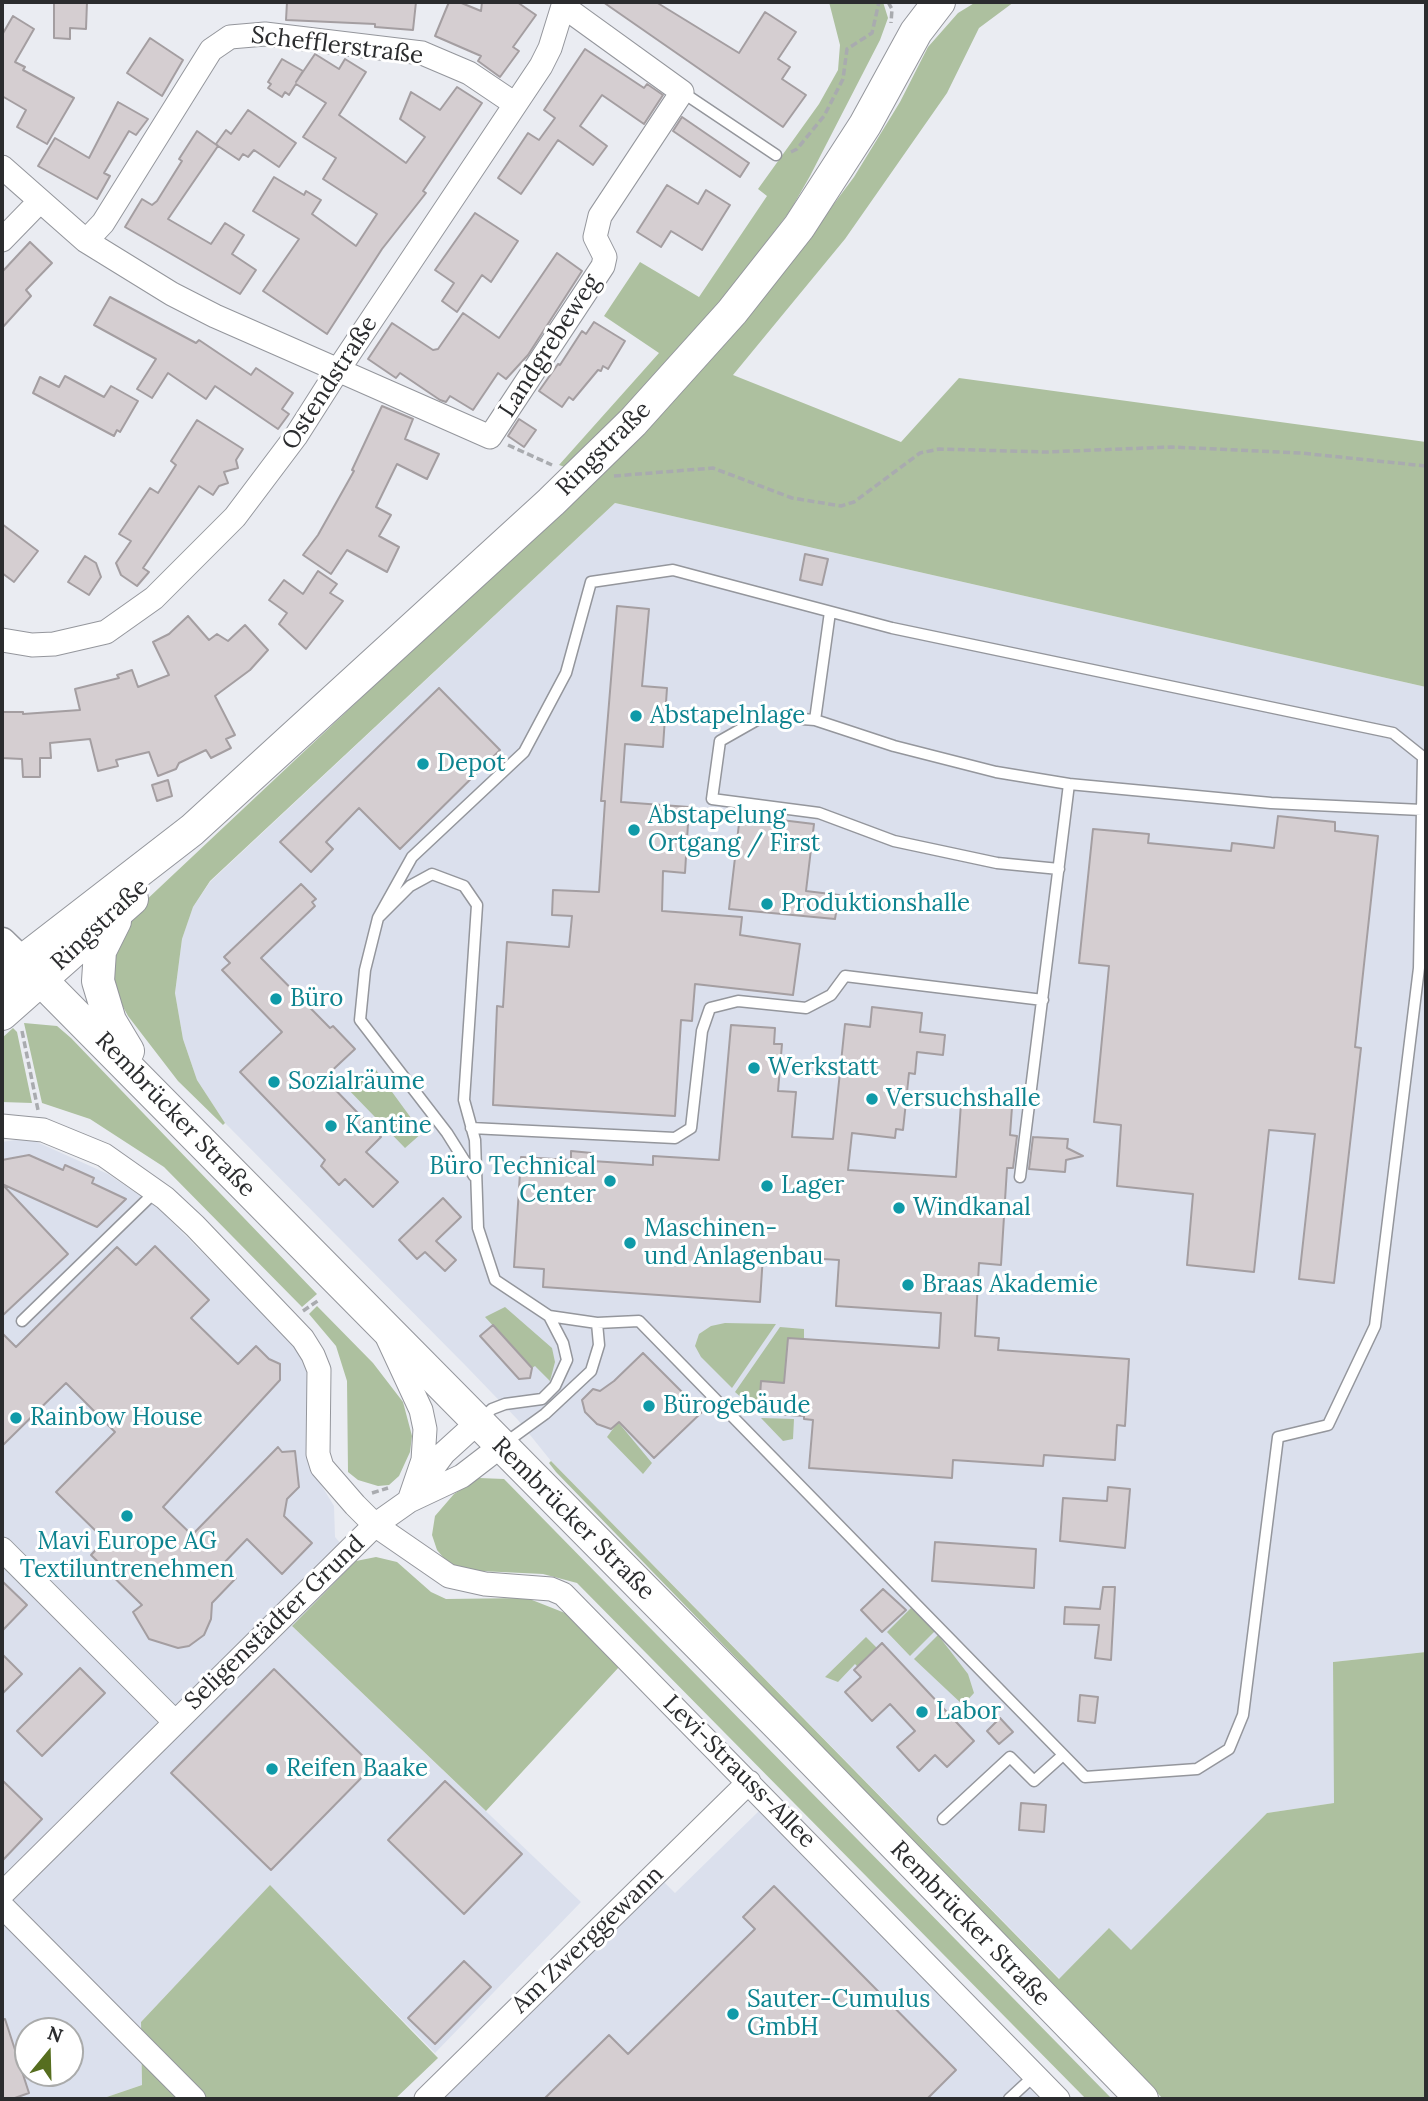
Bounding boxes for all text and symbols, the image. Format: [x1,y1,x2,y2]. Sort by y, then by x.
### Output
street label: Schefflerstraße [249,21,425,71]
street label: Landgrebeweg [493,269,607,423]
street label: Ostendstraße [276,311,384,455]
street label: Ringstraße [551,396,657,502]
place label: Abstapelnlage [650,702,805,730]
marker: Abstapelnlage [628,708,644,724]
place label: Depot [437,750,506,778]
marker: Depot [415,756,431,772]
place label: Abstapelung Ortgang / First [648,802,820,858]
marker: Abstapelung Ortgang / First [626,822,642,838]
street label: Ringstraße [46,873,154,977]
place label: Produktionshalle [781,890,970,918]
marker: Produktionshalle [759,896,775,912]
place label: Büro [290,985,343,1013]
marker: Büro [268,991,284,1007]
street label: Rembrücker Straße [89,1027,261,1203]
place label: Werkstatt [768,1054,879,1082]
marker: Werkstatt [746,1060,762,1076]
place label: Sozialräume [288,1068,425,1096]
marker: Sozialräume [266,1074,282,1090]
place label: Versuchshalle [886,1085,1041,1113]
marker: Versuchshalle [864,1091,880,1107]
place label: Kantine [345,1112,432,1140]
marker: Kantine [323,1118,339,1134]
place label: Büro Technical Center [429,1153,596,1209]
place label: Lager [781,1172,844,1200]
marker: Büro Technical Center [602,1173,618,1189]
marker: Lager [759,1178,775,1194]
place label: Windkanal [913,1194,1031,1222]
marker: Windkanal [891,1200,907,1216]
place label: Maschinen- und Anlagenbau [644,1215,823,1271]
marker: Maschinen- und Anlagenbau [622,1235,638,1251]
place label: Braas Akademie [922,1271,1098,1299]
marker: Braas Akademie [900,1277,916,1293]
place label: Bürogebäude [663,1392,810,1420]
marker: Bürogebäude [641,1398,657,1414]
place label: Rainbow House [30,1404,203,1432]
marker: Rainbow House [8,1410,24,1426]
street label: Rembrücker Straße [486,1432,660,1606]
marker: Mavi Europe AG Textiluntrenehmen [119,1508,135,1524]
place label: Mavi Europe AG Textiluntrenehmen [20,1528,234,1584]
street label: Seligenstädter Grund [179,1530,371,1716]
street label: Levi-Strauss-Allee [657,1690,821,1854]
place label: Labor [936,1698,1001,1726]
marker: Labor [914,1704,930,1720]
place label: Reifen Baake [286,1755,428,1783]
marker: Reifen Baake [264,1761,280,1777]
street label: Rembrücker Straße [884,1836,1056,2012]
street label: Am Zwerggewann [506,1860,670,2020]
place label: Sauter-Cumulus GmbH [747,1986,930,2042]
marker: Sauter-Cumulus GmbH [725,2006,741,2022]
north arrow [14,2017,84,2087]
text: N [44,2020,66,2048]

